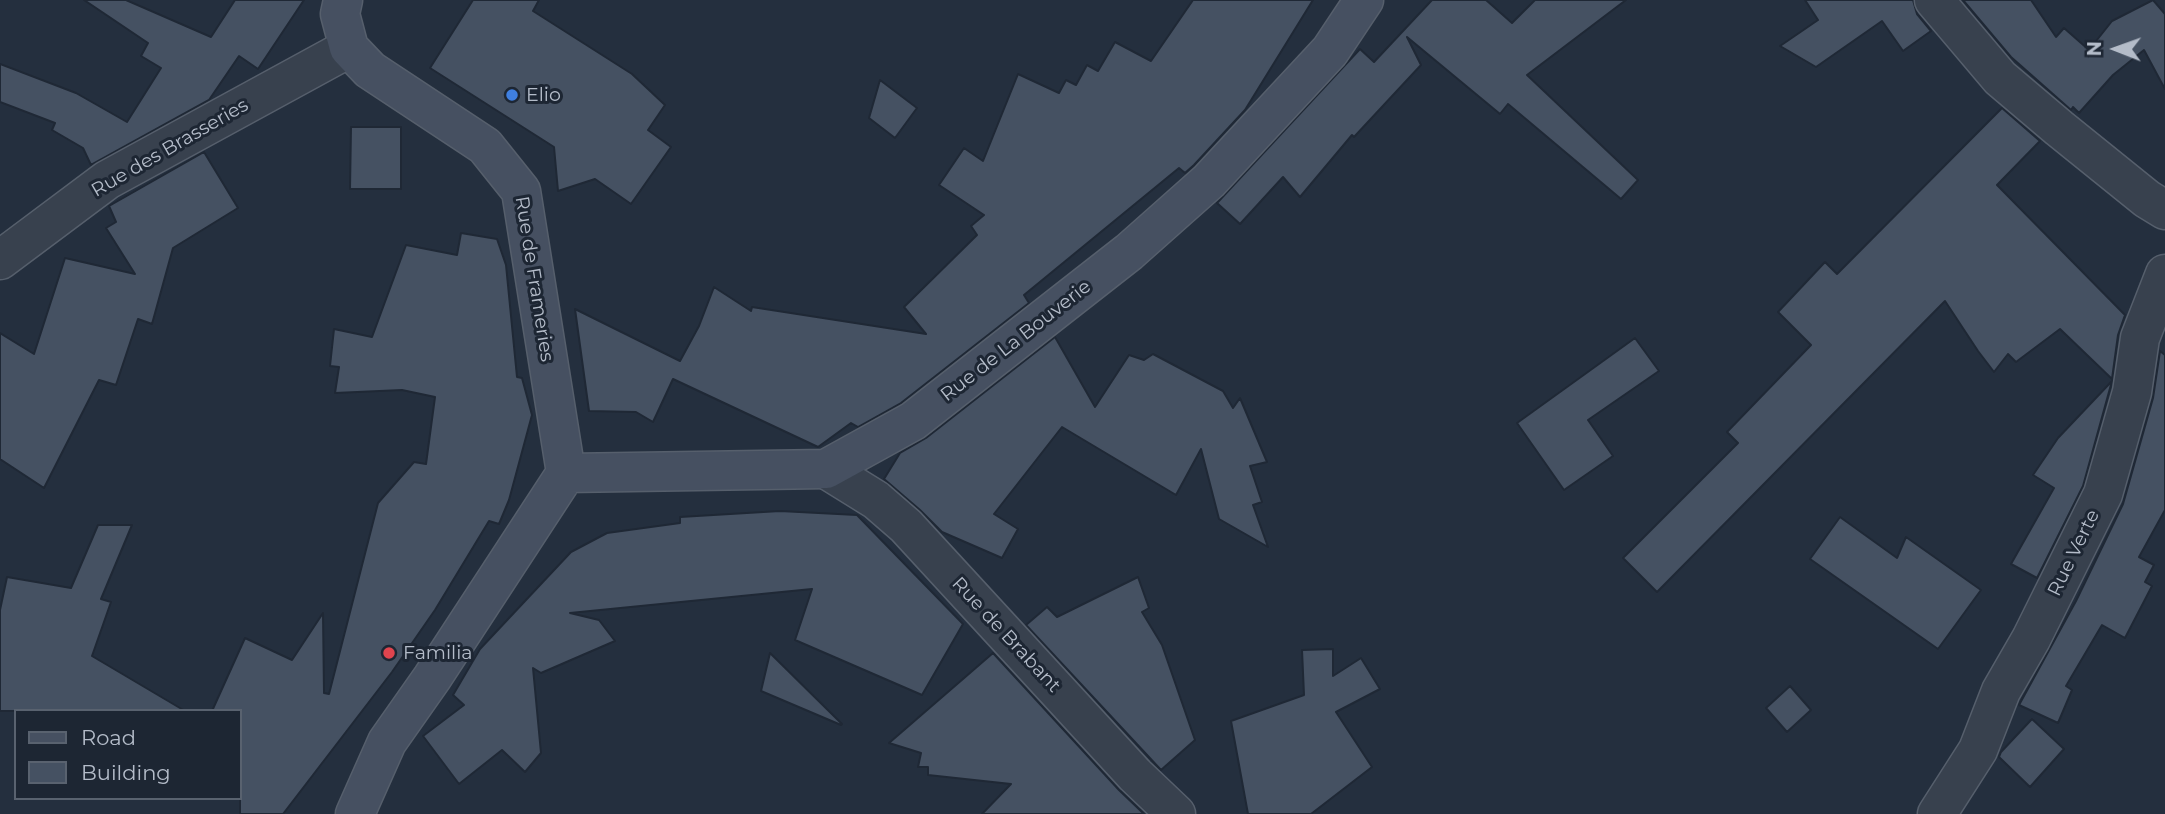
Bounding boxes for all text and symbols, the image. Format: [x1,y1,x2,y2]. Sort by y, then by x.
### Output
north arrow [2081,14,2151,84]
text: N [2083,41,2106,57]
place label: Elio [526,84,561,106]
marker: Elio [504,87,520,103]
street label: Rue des Brasseries [88,94,252,202]
street label: Rue de Frameries [510,195,558,363]
street label: Rue de La Bouverie [936,275,1096,407]
street label: Rue Verte [2043,506,2105,600]
street label: Rue de Brabant [947,573,1065,697]
place label: Familia [403,642,473,664]
marker: Familia [381,645,397,661]
legend [14,709,242,800]
text: Road [81,725,136,750]
text: Building [81,760,171,785]

